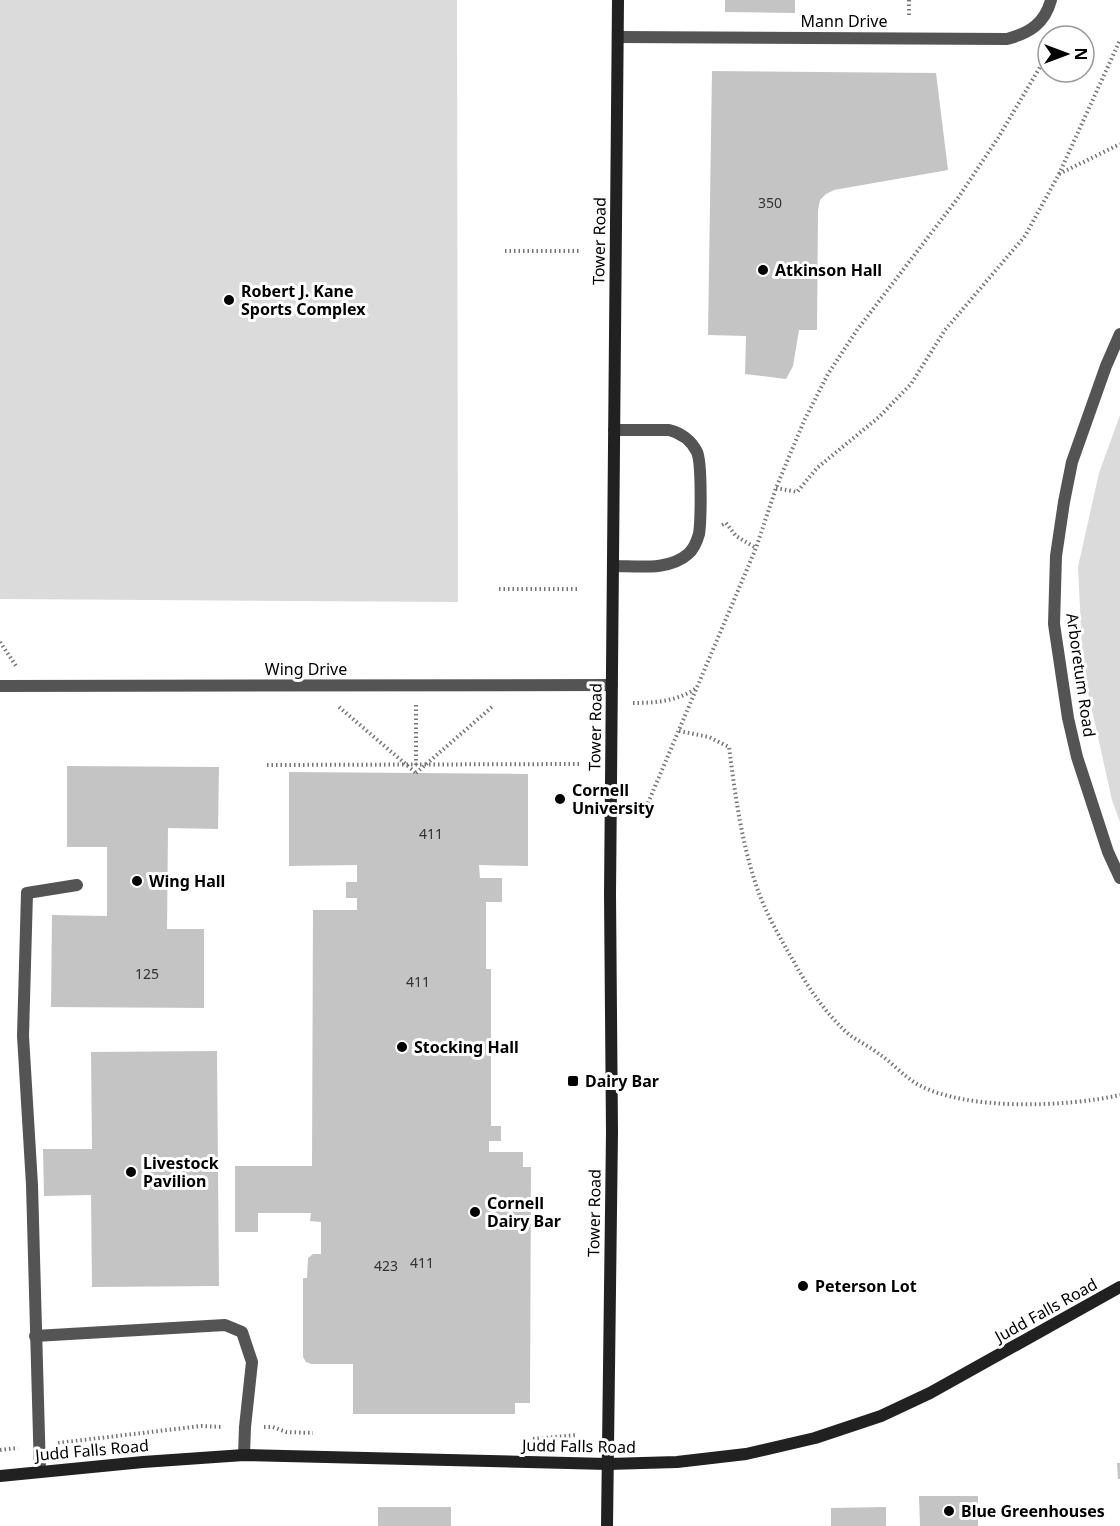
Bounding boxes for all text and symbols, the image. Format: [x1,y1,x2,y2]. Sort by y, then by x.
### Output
street label: Mann Drive [801,10,888,32]
north arrow [1036,24,1096,84]
text: N [1070,47,1092,61]
house number: 350 [758,193,782,212]
street label: Tower Road [587,197,611,285]
place label: Atkinson Hall [775,259,882,281]
marker: Atkinson Hall [756,263,770,277]
place label: Robert J. Kane Sports Complex [241,280,366,320]
marker: Robert J. Kane Sports Complex [222,293,236,307]
street label: Arboretum Road [1061,612,1101,738]
street label: Wing Drive [265,658,347,680]
street label: Tower Road [583,683,607,771]
place label: Cornell University [572,779,655,819]
marker: Cornell University [553,792,567,806]
house number: 411 [419,824,443,843]
place label: Wing Hall [149,870,225,892]
marker: Wing Hall [130,874,144,888]
house number: 125 [135,964,159,983]
house number: 411 [406,972,430,991]
place label: Stocking Hall [414,1036,519,1058]
marker: Stocking Hall [395,1040,409,1054]
place label: Dairy Bar [585,1070,659,1092]
marker: Dairy Bar [566,1074,580,1088]
place label: Livestock Pavilion [143,1152,219,1192]
marker: Livestock Pavilion [124,1165,138,1179]
street label: Tower Road [582,1169,606,1257]
place label: Cornell Dairy Bar [487,1192,561,1232]
marker: Cornell Dairy Bar [468,1205,482,1219]
house number: 411 [410,1253,434,1272]
house number: 423 [374,1256,398,1275]
street label: Judd Falls Road [989,1273,1101,1348]
place label: Peterson Lot [815,1275,917,1297]
marker: Peterson Lot [796,1279,810,1293]
street label: Judd Falls Road [32,1434,150,1466]
street label: Judd Falls Road [520,1434,636,1458]
place label: Blue Greenhouses [961,1500,1105,1522]
marker: Blue Greenhouses [942,1504,956,1518]

